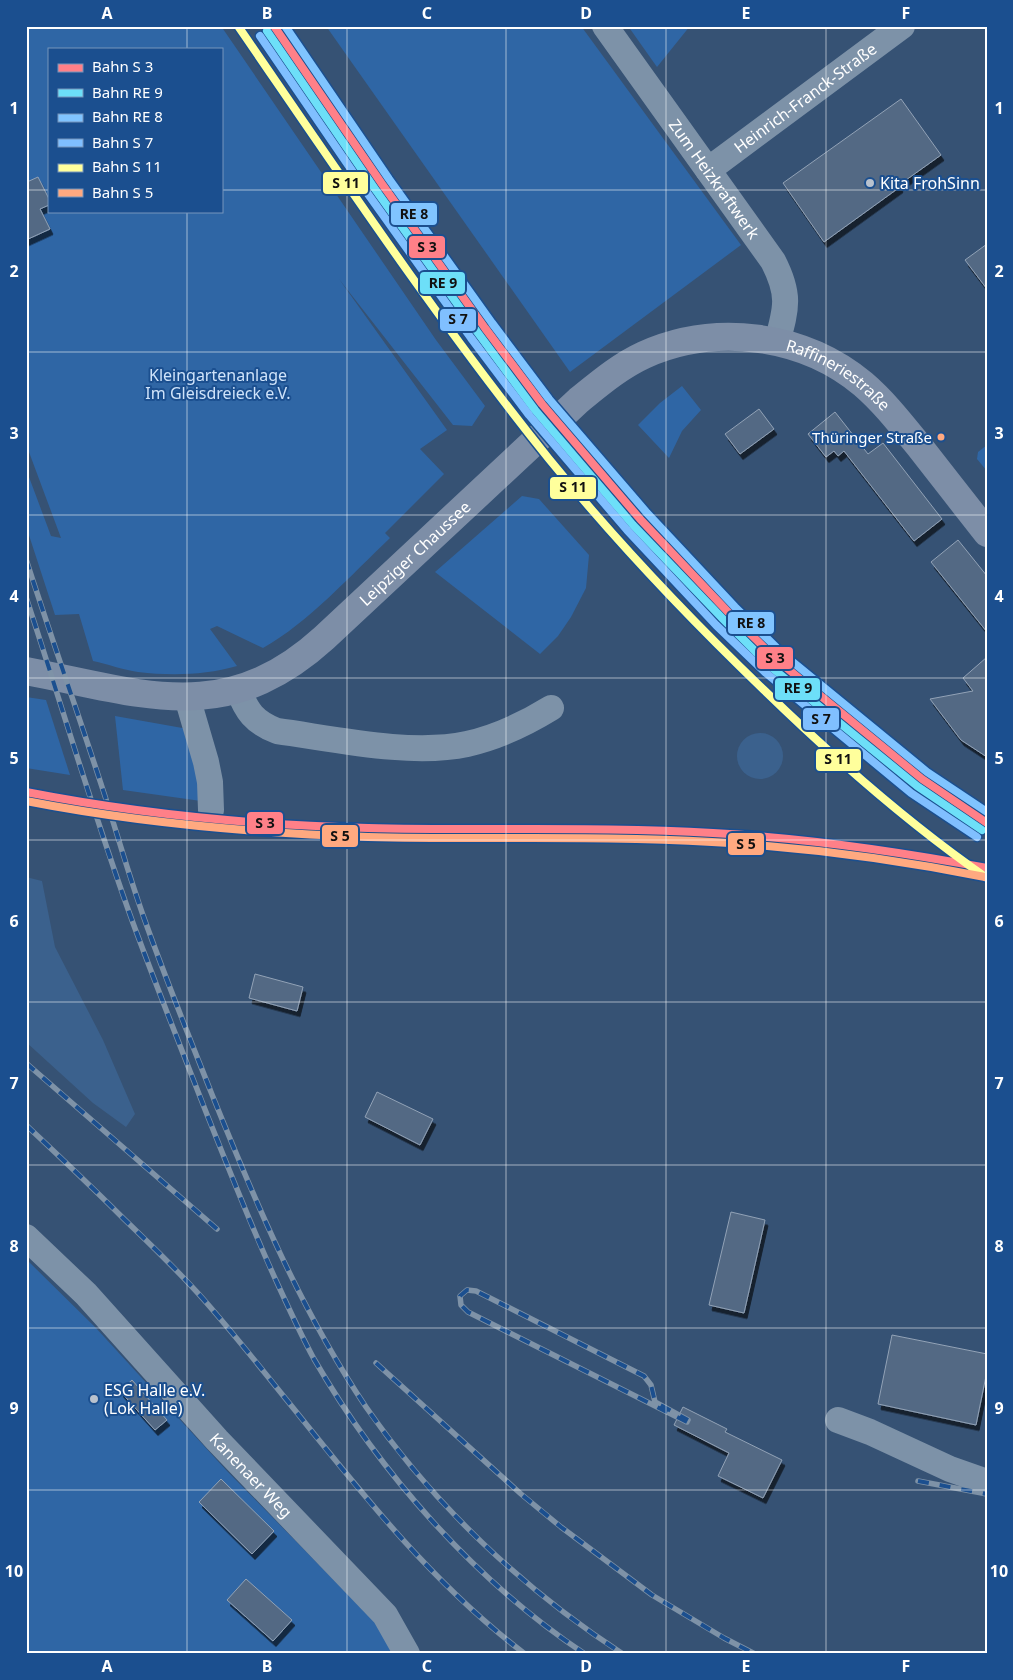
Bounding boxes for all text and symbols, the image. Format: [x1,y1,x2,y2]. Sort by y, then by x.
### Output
text: A [101,2,113,24]
text: B [262,2,272,24]
text: C [422,2,432,24]
text: D [580,2,592,24]
text: E [742,2,751,24]
text: F [902,2,910,24]
street label: Heinrich-Franck-Straße [729,38,881,158]
legend [48,48,222,212]
text: Bahn S 3 [92,56,153,76]
text: Bahn RE 9 [92,82,163,102]
text: 1 [9,97,19,119]
text: 1 [994,97,1004,119]
text: Bahn RE 8 [92,106,163,126]
street label: Zum Heizkraftwerk [664,115,765,244]
text: Bahn S 7 [92,132,153,152]
text: Bahn S 11 [92,156,162,176]
line badge: S 11 [322,171,369,195]
place label: Kita FrohSinn [880,172,980,194]
text: S 11 [332,173,360,192]
marker: Kita FrohSinn [864,177,876,189]
text: Bahn S 5 [92,182,153,202]
line badge: RE 8 [390,202,438,226]
text: RE 8 [400,204,428,223]
line badge: S 3 [408,235,446,259]
text: S 3 [417,237,437,256]
text: 2 [9,260,19,282]
text: 2 [994,260,1004,282]
line badge: RE 9 [419,271,466,295]
text: RE 9 [429,273,457,292]
line badge: S 7 [439,308,477,332]
text: S 7 [448,309,468,328]
street label: Raffineriestraße [783,334,895,415]
park label: Kleingartenanlage Im Gleisdreieck e.V. [145,364,291,404]
text: 3 [9,422,19,444]
text: 3 [994,422,1004,444]
place label: Thüringer Straße [812,427,932,447]
marker: Thüringer Straße [936,432,946,442]
line badge: S 11 [549,476,597,500]
text: S 11 [559,477,587,496]
street label: Leipziger Chaussee [354,496,475,611]
text: 4 [9,585,19,607]
text: 4 [994,585,1004,607]
line badge: RE 8 [727,611,775,635]
text: RE 8 [737,613,765,632]
line badge: S 3 [756,646,794,670]
text: S 3 [765,648,785,667]
line badge: RE 9 [774,677,821,701]
text: RE 9 [784,678,812,697]
line badge: S 7 [802,707,840,731]
text: S 7 [811,709,831,728]
text: 5 [9,747,19,769]
text: 5 [994,747,1004,769]
line badge: S 11 [815,748,862,772]
text: S 11 [824,749,852,768]
line badge: S 3 [246,811,284,835]
text: S 3 [255,813,275,832]
line badge: S 5 [321,824,359,848]
text: S 5 [330,826,350,845]
line badge: S 5 [727,832,765,856]
text: S 5 [736,834,756,853]
text: 6 [9,910,19,932]
text: 6 [994,910,1004,932]
text: 7 [9,1072,19,1094]
text: 7 [994,1072,1004,1094]
text: 8 [9,1235,19,1257]
text: 8 [994,1235,1004,1257]
place label: ESG Halle e.V. (Lok Halle) [104,1379,205,1419]
marker: ESG Halle e.V. (Lok Halle) [88,1393,100,1405]
text: 9 [9,1397,19,1419]
text: 9 [994,1397,1004,1419]
street label: Kanenaer Weg [205,1428,297,1523]
text: 10 [5,1560,23,1582]
text: 10 [990,1560,1008,1582]
text: A [101,1655,113,1677]
text: B [262,1655,272,1677]
text: C [422,1655,432,1677]
text: D [580,1655,592,1677]
text: E [742,1655,751,1677]
text: F [902,1655,910,1677]

